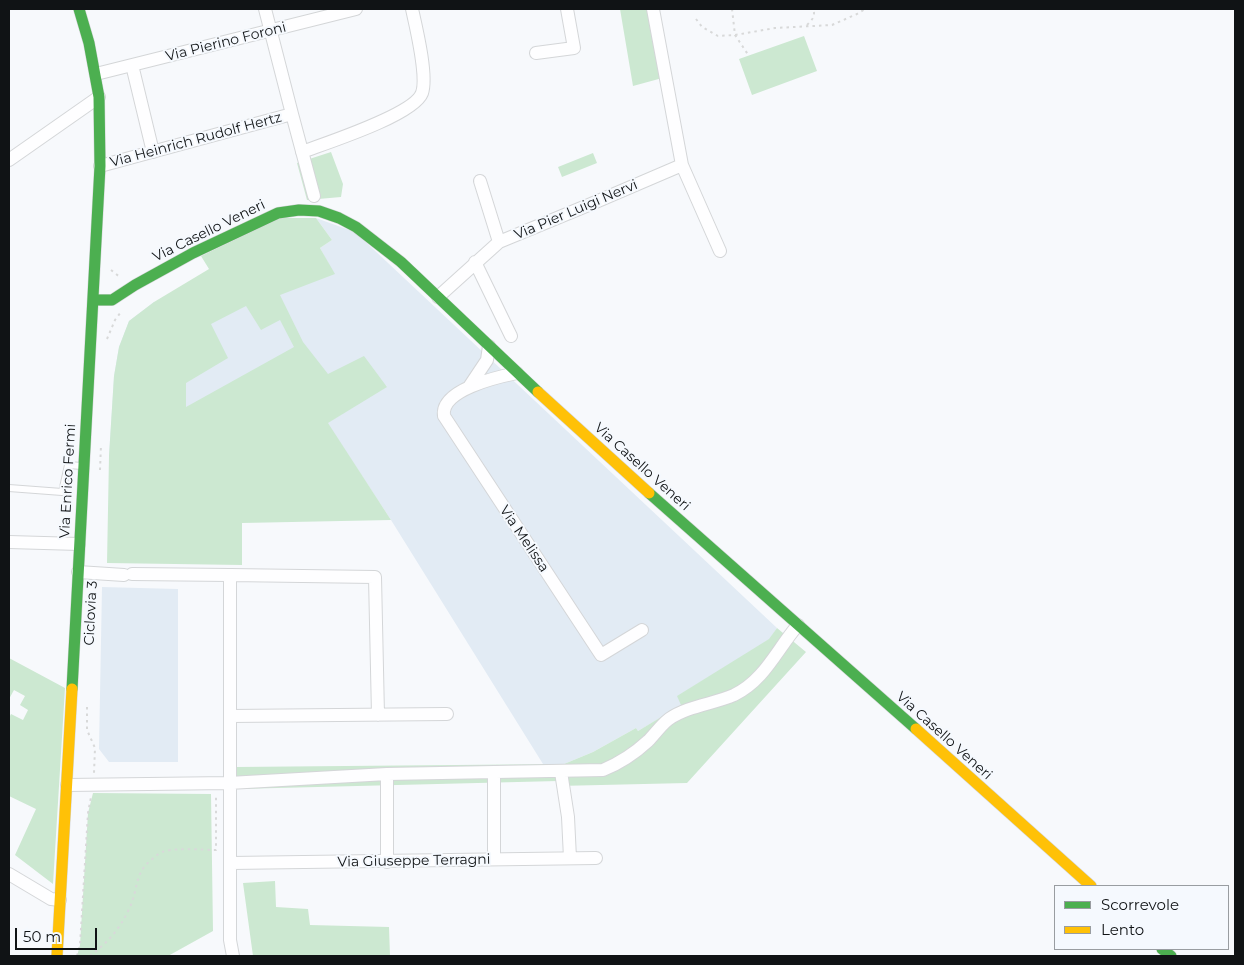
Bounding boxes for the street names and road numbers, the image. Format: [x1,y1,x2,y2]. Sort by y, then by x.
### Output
street label: Via Pierino Foroni [164,19,288,65]
street label: Via Heinrich Rudolf Hertz [108,109,284,171]
street label: Via Pier Luigi Nervi [512,176,640,244]
street label: Via Casello Veneri [150,196,268,266]
street label: Via Casello Veneri [591,420,693,514]
street label: Via Enrico Fermi [57,423,79,539]
street label: Via Melissa [496,503,552,575]
street label: Ciclovia 3 [81,580,101,646]
street label: Via Casello Veneri [893,689,995,783]
street label: Via Giuseppe Terragni [337,851,491,871]

